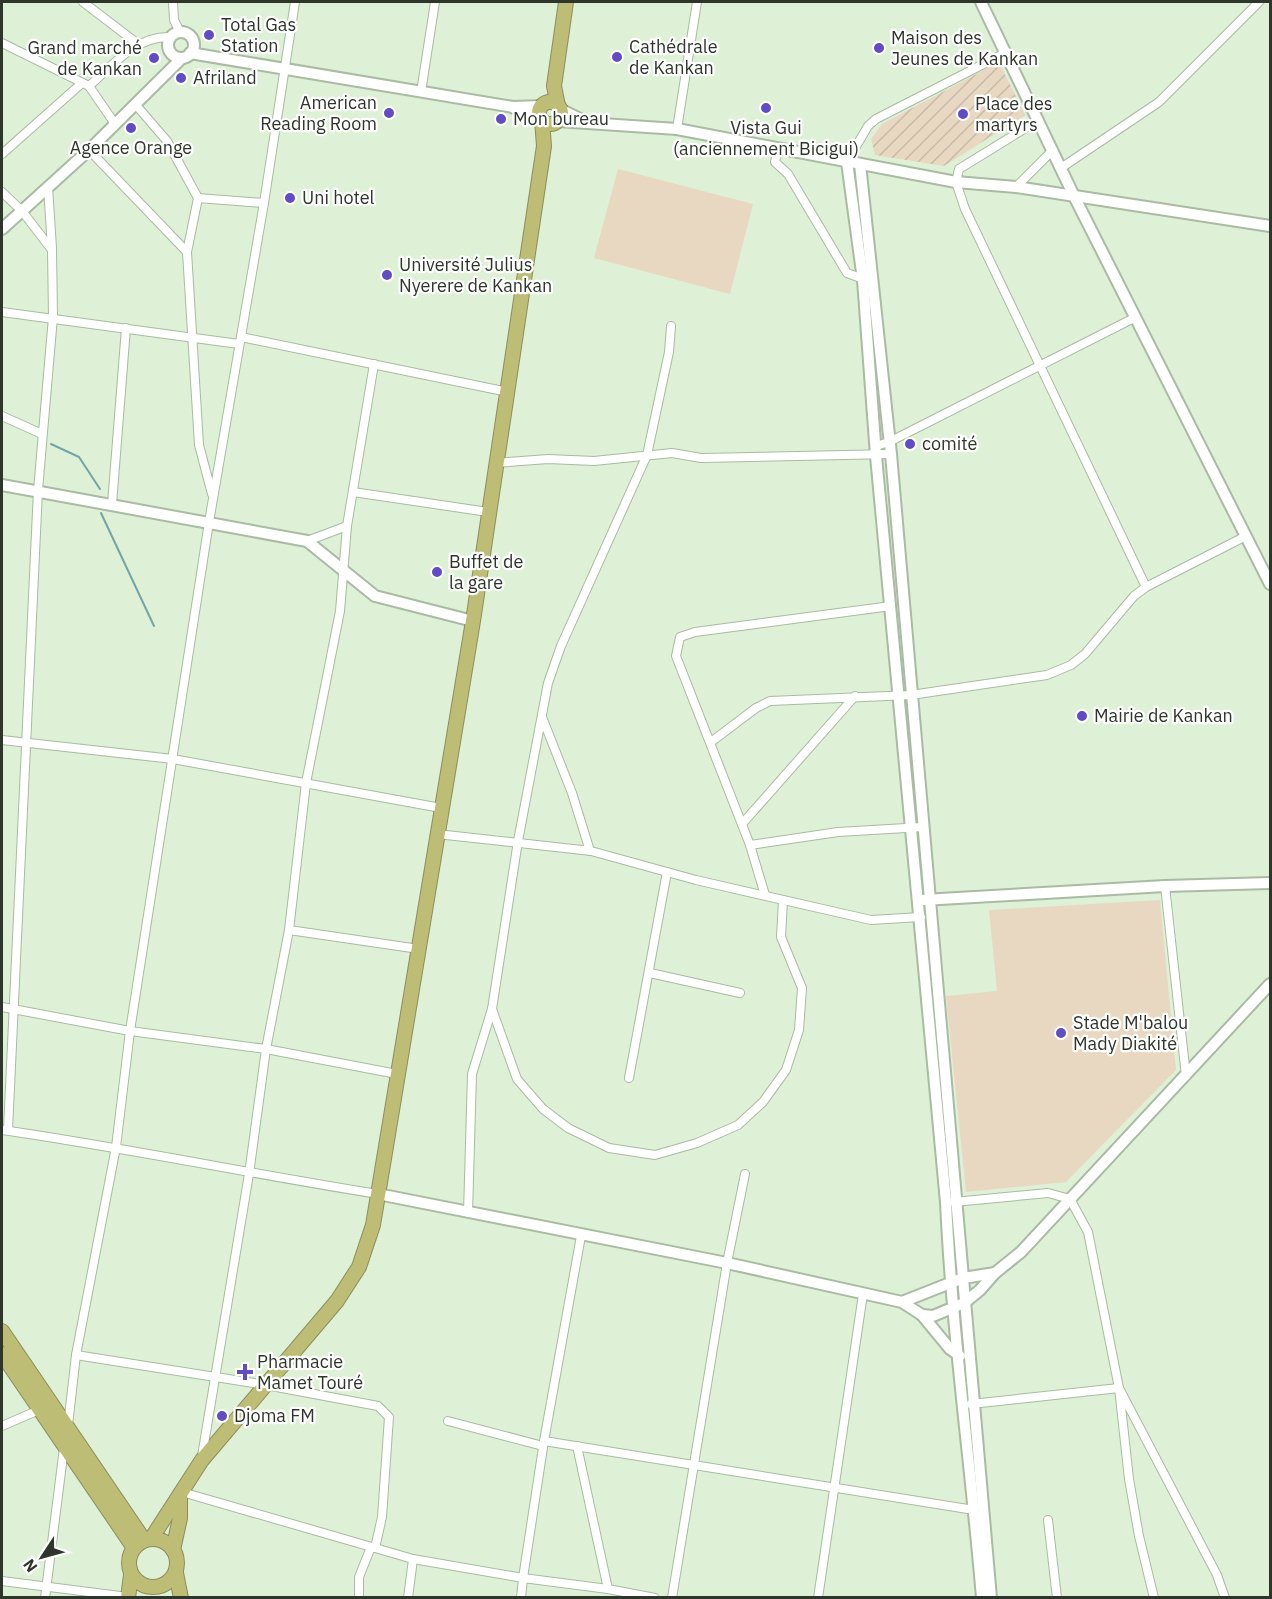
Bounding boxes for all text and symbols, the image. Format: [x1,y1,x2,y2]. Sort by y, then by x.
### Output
place label: Total Gas Station [221,13,296,57]
place label: Maison des Jeunes de Kankan [891,26,1038,70]
marker: Total Gas Station [202,28,216,42]
place label: Cathédrale de Kankan [629,35,718,79]
place label: Grand marché de Kankan [27,36,142,80]
marker: Maison des Jeunes de Kankan [872,41,886,55]
marker: Cathédrale de Kankan [610,50,624,64]
marker: Grand marché de Kankan [147,51,161,65]
place label: Afriland [193,66,257,89]
marker: Afriland [174,71,188,85]
place label: American Reading Room [260,91,377,135]
place label: Place des martyrs [975,92,1053,136]
marker: Vista Gui (anciennement Bicigui) [759,101,773,115]
marker: American Reading Room [382,106,396,120]
place label: Mon bureau [513,107,609,130]
marker: Place des martyrs [956,107,970,121]
marker: Mon bureau [494,112,508,126]
place label: Vista Gui (anciennement Bicigui) [673,116,859,160]
marker: Agence Orange [124,121,138,135]
place label: Agence Orange [70,136,192,159]
place label: Uni hotel [302,186,375,209]
marker: Uni hotel [283,191,297,205]
place label: Université Julius Nyerere de Kankan [399,253,552,297]
marker: Université Julius Nyerere de Kankan [380,268,394,282]
place label: comité [922,432,977,455]
marker: comité [903,437,917,451]
place label: Buffet de la gare [449,550,523,594]
marker: Buffet de la gare [430,565,444,579]
place label: Mairie de Kankan [1094,704,1233,727]
marker: Mairie de Kankan [1075,709,1089,723]
place label: Stade M'balou Mady Diakité [1073,1011,1188,1055]
marker: Stade M'balou Mady Diakité [1054,1026,1068,1040]
place label: Pharmacie Mamet Touré [257,1350,363,1394]
marker: Pharmacie Mamet Touré [238,1365,252,1379]
place label: Djoma FM [234,1404,315,1427]
marker: Djoma FM [215,1409,229,1423]
north arrow [12,1527,72,1587]
text: N [18,1555,41,1576]

